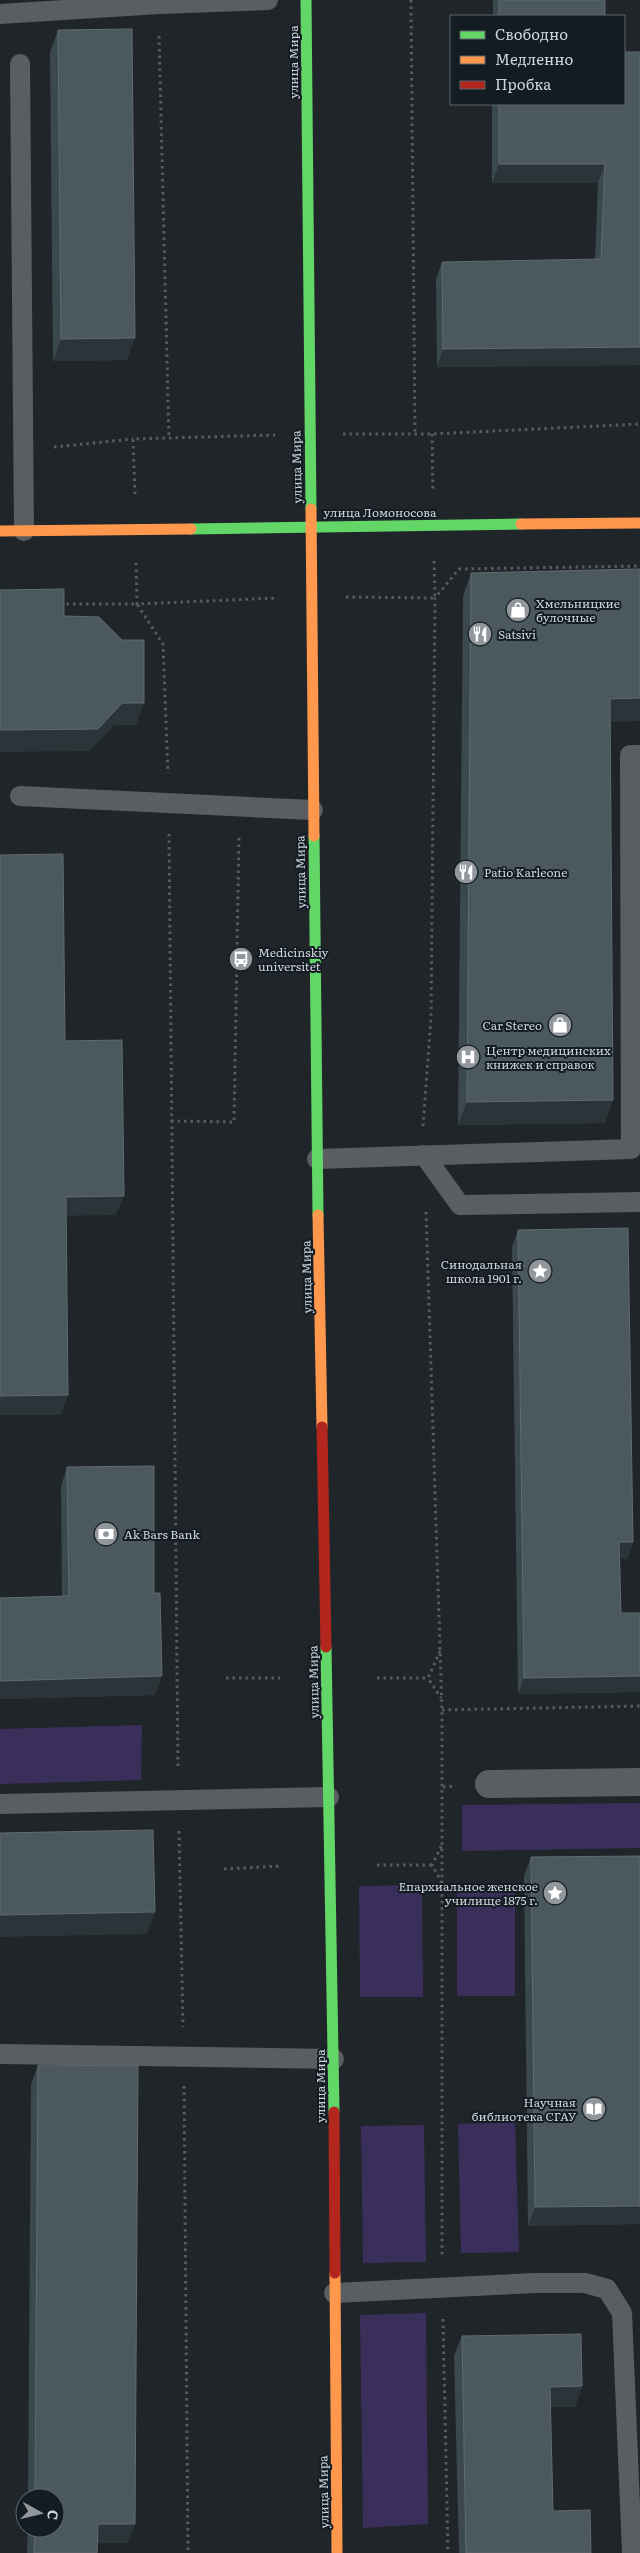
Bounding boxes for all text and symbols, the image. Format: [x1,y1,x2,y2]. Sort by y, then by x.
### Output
legend [450,15,625,105]
text: Свободно [495,22,568,45]
street label: улица Мира [284,25,302,99]
text: Медленно [495,47,573,70]
text: Пробка [495,72,552,95]
street label: улица Мира [286,430,306,504]
street label: улица Ломоносова [324,503,437,521]
place label: Хмельницкие булочные [536,594,620,626]
shop icon: Хмельницкие булочные [505,597,531,623]
restaurant icon: Satsivi [467,621,493,647]
place label: Satsivi [498,625,536,643]
street label: улица Мира [290,835,310,909]
restaurant icon: Patio Karleone [453,859,479,885]
place label: Patio Karleone [484,863,567,881]
place label: Medicinskiy universitet [258,943,329,975]
bus stop icon: Medicinskiy universitet [228,946,254,972]
shop icon: Car Stereo [547,1012,573,1038]
place label: Car Stereo [483,1016,542,1034]
place label: Центр медицинских книжек и справок [486,1041,611,1073]
hospital icon: Центр медицинских книжек и справок [455,1044,481,1070]
street label: улица Мира [296,1240,316,1314]
place label: Синодальная школа 1901 г. [441,1255,522,1287]
place icon: Синодальная школа 1901 г. [527,1258,553,1284]
bank icon: Ak Bars Bank [93,1521,119,1547]
place label: Ak Bars Bank [124,1525,201,1543]
street label: улица Мира [303,1645,323,1719]
place label: Епархиальное женское училище 1875 г. [398,1877,538,1909]
place icon: Епархиальное женское училище 1875 г. [542,1880,568,1906]
street label: улица Мира [311,2049,329,2123]
place label: Научная библиотека СГАУ [472,2093,577,2125]
library icon: Научная библиотека СГАУ [581,2096,607,2122]
street label: улица Мира [313,2455,333,2529]
north arrow [15,2488,65,2538]
text: С [43,2509,64,2521]

